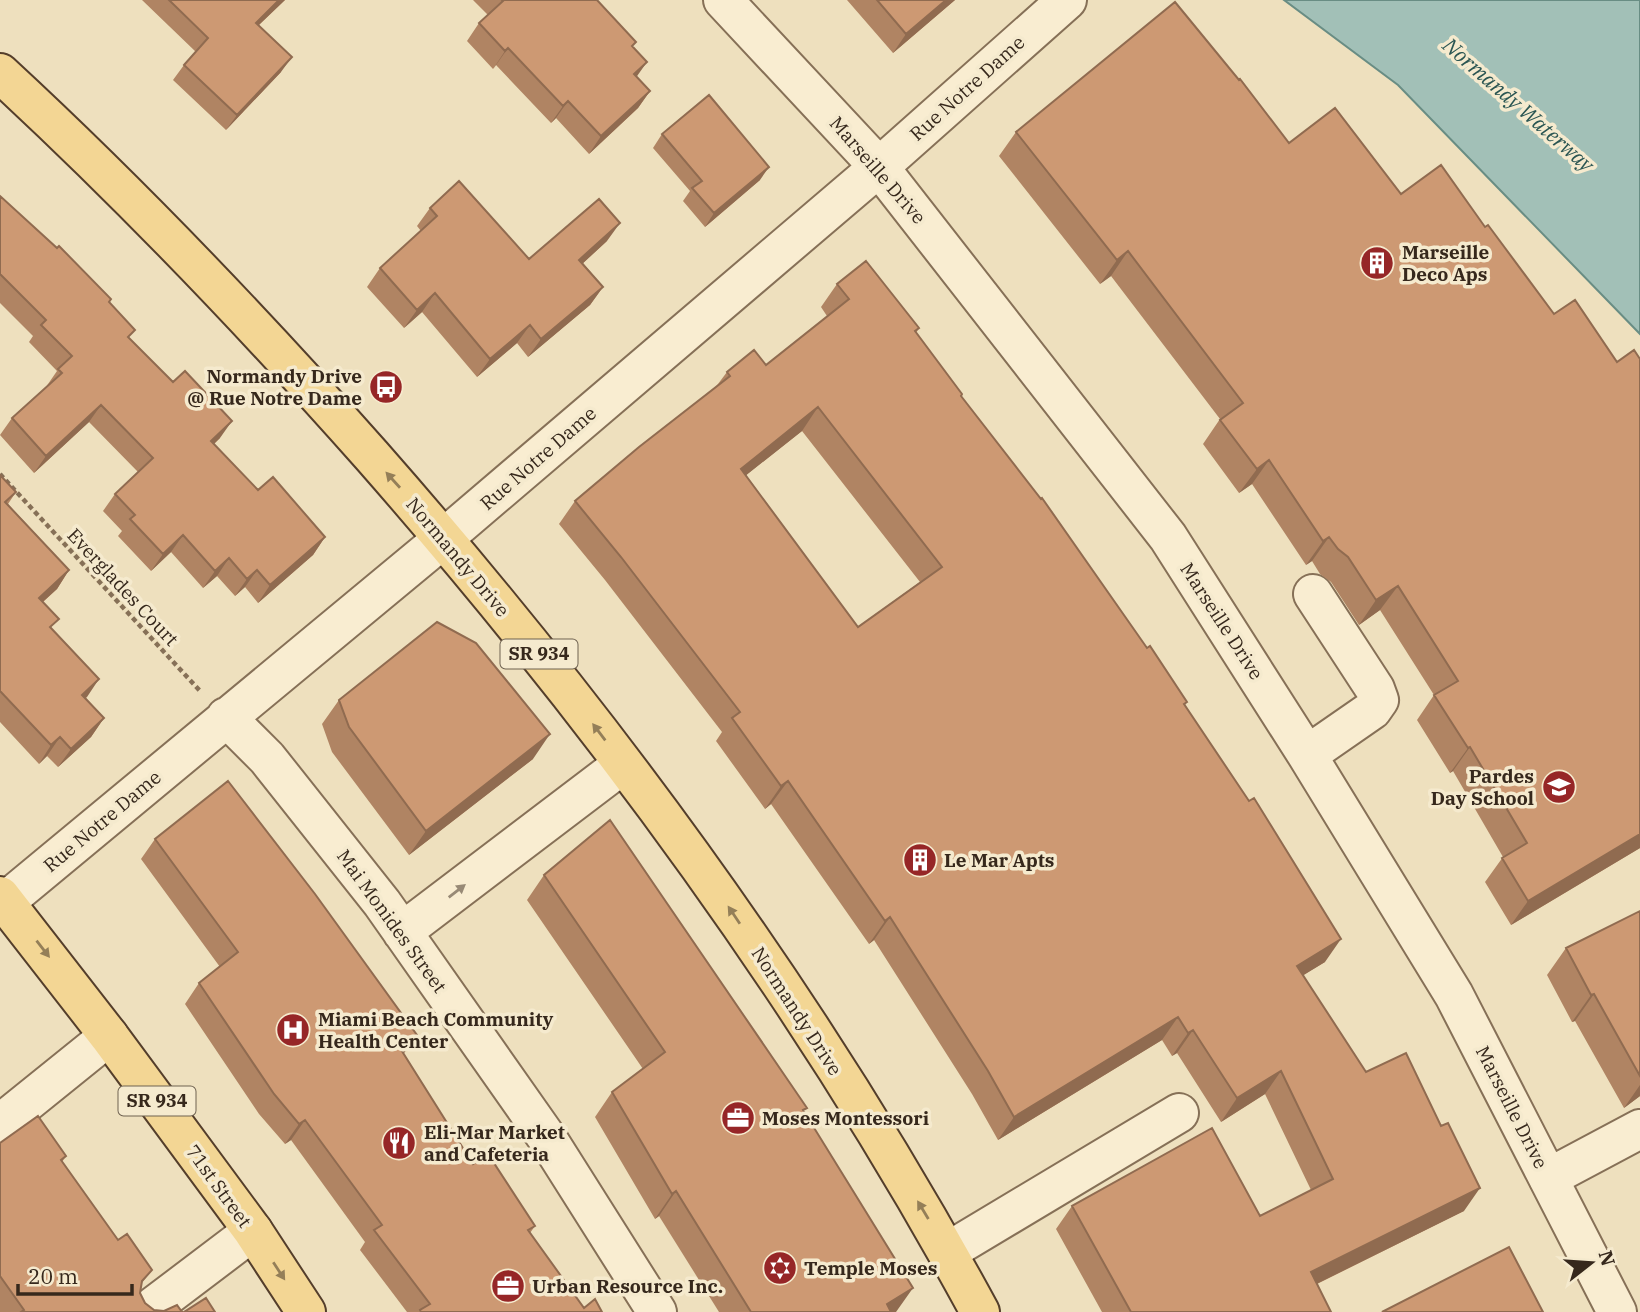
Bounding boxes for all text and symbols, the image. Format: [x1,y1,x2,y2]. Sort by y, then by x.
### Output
street label: Rue Notre Dame [905,30,1029,146]
water label: Normandy Waterway [1437,30,1602,179]
street label: Marseille Drive [825,111,931,229]
place label: Marseille Deco Aps [1402,240,1489,286]
building icon: Marseille Deco Aps [1358,244,1396,282]
place label: Normandy Drive @ Rue Notre Dame [187,364,362,410]
bus stop icon: Normandy Drive @ Rue Notre Dame [367,368,405,406]
street label: Rue Notre Dame [475,401,601,515]
one-way arrow [386,472,401,489]
street label: Normandy Drive [401,492,515,622]
street label: Everglades Court [62,523,184,651]
street label: Marseille Drive [1175,558,1269,684]
road number: SR 934 [500,640,578,668]
one-way arrow [592,723,606,741]
place label: Pardes Day School [1431,764,1534,810]
street label: Rue Notre Dame [38,765,166,877]
school or university icon: Pardes Day School [1540,768,1578,806]
building icon: Le Mar Apts [901,841,939,879]
street label: Mai Monides Street [332,845,452,998]
place label: Le Mar Apts [944,848,1054,872]
one-way arrow [447,884,465,899]
one-way arrow [727,906,741,924]
one-way arrow [35,940,50,958]
street label: Normandy Drive [746,942,848,1080]
place label: Miami Beach Community Health Center [318,1007,553,1053]
hospital icon: Miami Beach Community Health Center [274,1011,312,1049]
street label: Marseille Drive [1471,1042,1553,1172]
road number: SR 934 [118,1086,196,1116]
office icon: Moses Montessori [719,1099,757,1137]
place label: Moses Montessori [762,1106,929,1130]
place label: Eli-Mar Market and Cafeteria [424,1120,565,1166]
restaurant icon: Eli-Mar Market and Cafeteria [380,1124,418,1162]
street label: 71st Street [181,1140,257,1232]
one-way arrow [916,1200,929,1219]
north arrow [1556,1228,1626,1298]
text: N [1594,1247,1621,1269]
synagogue icon: Temple Moses [761,1249,799,1287]
scale bar [18,1252,131,1296]
place label: Temple Moses [804,1256,937,1280]
one-way arrow [272,1261,285,1281]
text: 20 m [28,1262,78,1290]
office icon: Urban Resource Inc. [489,1267,527,1305]
place label: Urban Resource Inc. [532,1274,723,1298]

